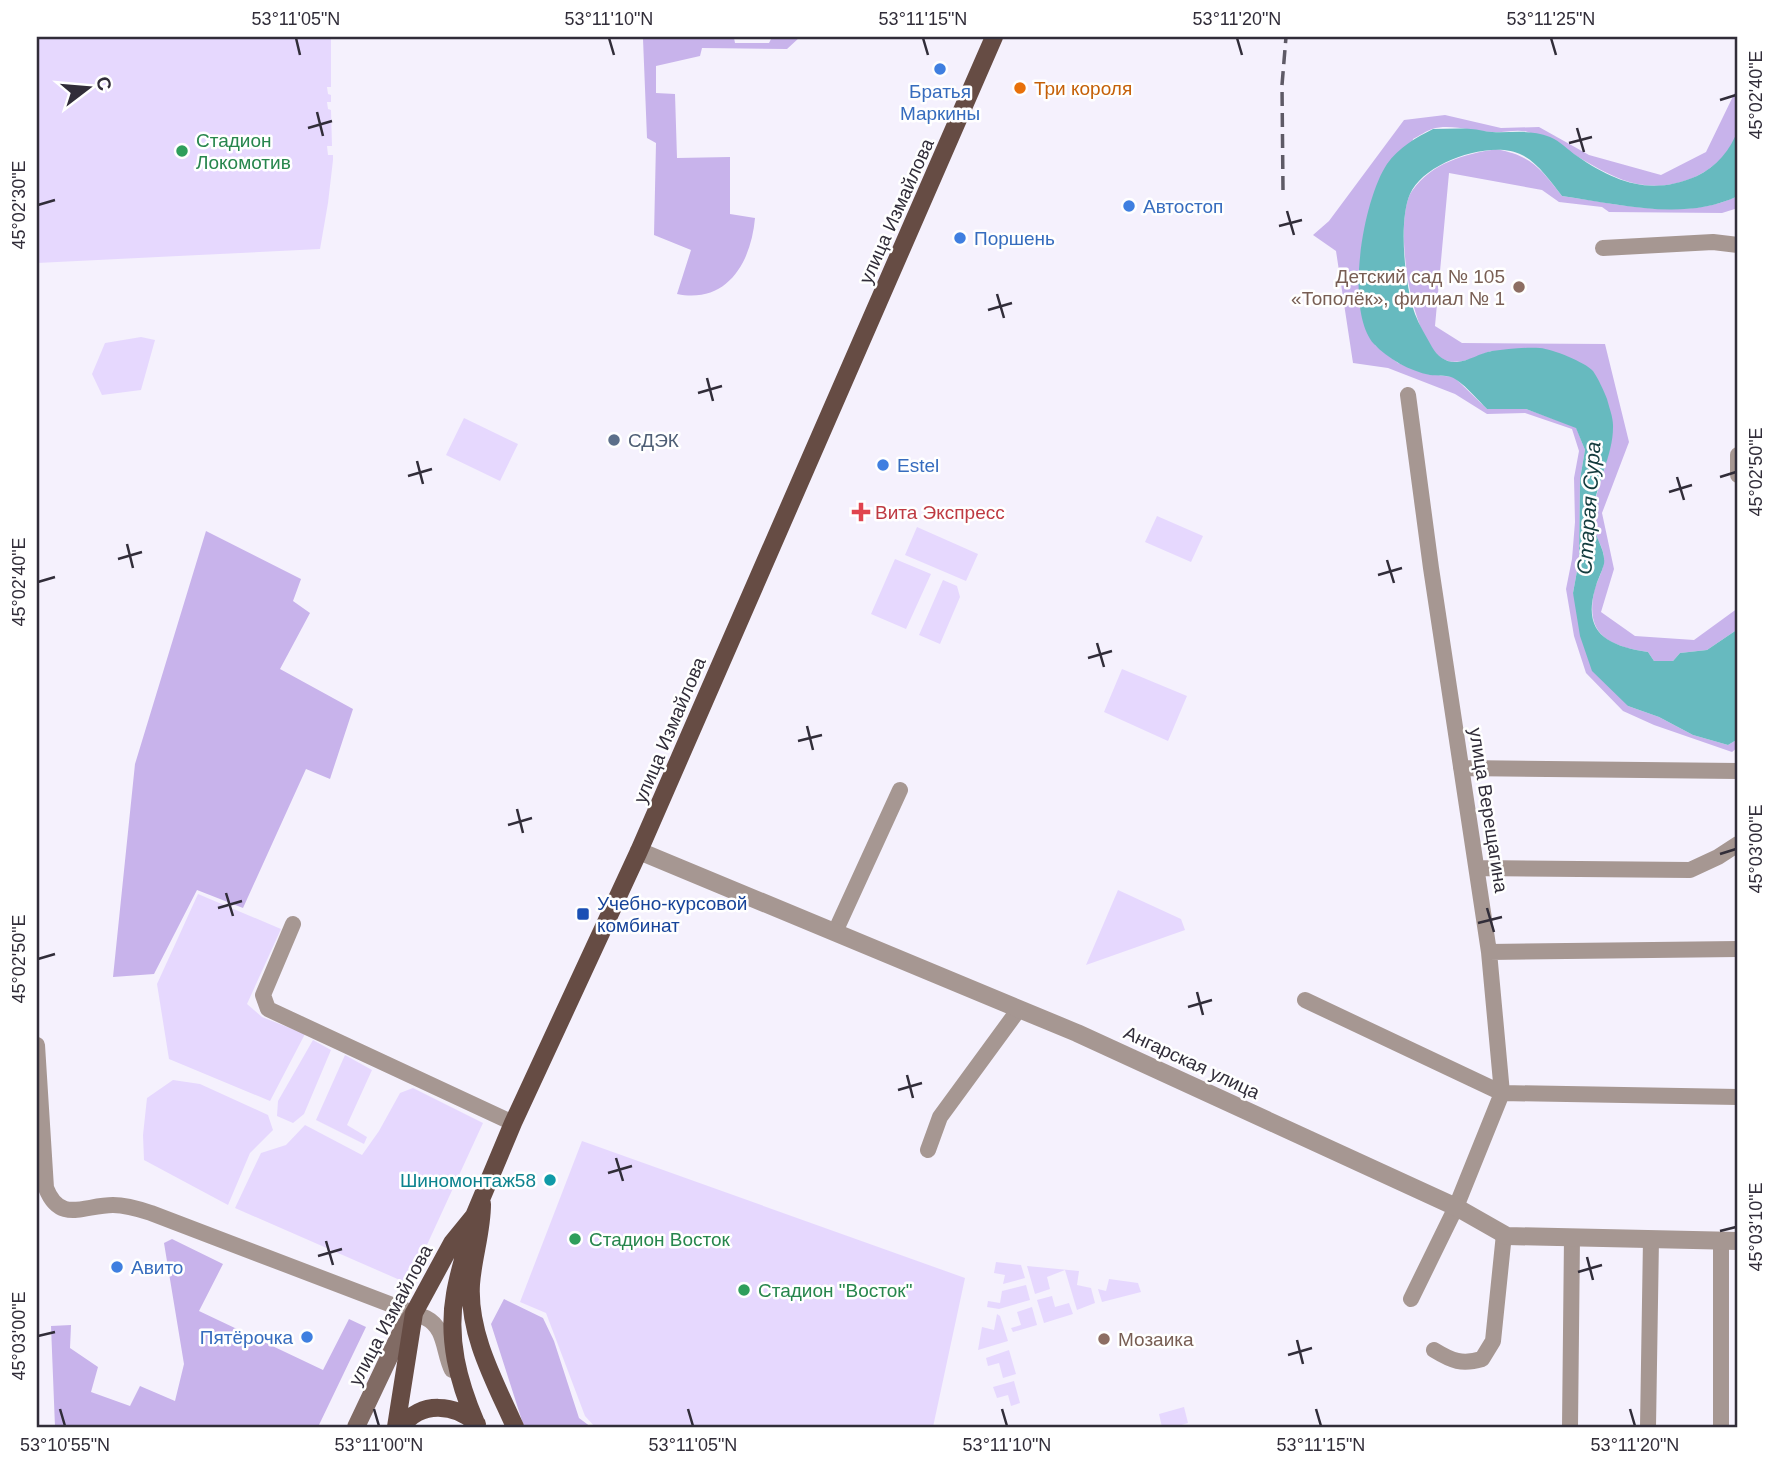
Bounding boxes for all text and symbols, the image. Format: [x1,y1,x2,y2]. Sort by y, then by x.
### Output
text: 53°11'05"N [252,9,340,29]
text: 53°11'10"N [565,9,653,29]
text: 53°11'15"N [879,9,967,29]
text: 53°11'20"N [1193,9,1281,29]
text: 53°11'25"N [1507,9,1595,29]
text: 45°02'40"E [1746,50,1766,140]
north arrow [52,52,122,122]
marker: Братья Маркины [932,61,948,77]
text: С [92,74,116,93]
place label: Три короля [1034,78,1132,99]
marker: Три короля [1012,80,1028,96]
place label: Братья Маркины [900,81,980,124]
place label: Стадион Локомотив [196,130,291,173]
street label: улица Измайлова [855,135,938,287]
marker: Стадион Локомотив [174,143,190,159]
text: 45°02'30"E [9,160,29,250]
place label: Автостоп [1143,196,1223,217]
marker: Автостоп [1121,198,1137,214]
place label: Поршень [974,228,1055,249]
marker: Поршень [952,230,968,246]
place label: Детский сад № 105 «Тополёк», филиал № 1 [1291,266,1505,309]
marker: Детский сад № 105 «Тополёк», филиал № 1 [1511,279,1527,295]
text: 45°02'50"E [1746,427,1766,517]
place label: СДЭК [628,430,679,451]
marker: СДЭК [606,432,622,448]
water label: Старая Сура [1572,441,1605,575]
place label: Estel [897,455,939,476]
marker: Estel [875,457,891,473]
place label: Вита Экспресс [875,502,1005,523]
marker: Вита Экспресс [853,504,869,520]
text: 45°02'40"E [9,537,29,627]
street label: улица Измайлова [629,654,710,806]
street label: улица Верещагина [1465,726,1512,894]
text: 45°03'00"E [1746,804,1766,894]
place label: Учебно-курсовой комбинат [597,893,747,936]
marker: Учебно-курсовой комбинат [575,906,591,922]
text: 45°02'50"E [9,914,29,1004]
street label: Ангарская улица [1121,1022,1263,1103]
place label: Шиномонтаж58 [400,1170,536,1191]
marker: Шиномонтаж58 [542,1172,558,1188]
text: 45°03'10"E [1746,1182,1766,1272]
place label: Стадион Восток [589,1229,731,1250]
marker: Стадион Восток [567,1231,583,1247]
street label: улица Измайлова [344,1241,437,1389]
place label: Авито [131,1257,183,1278]
marker: Авито [109,1259,125,1275]
place label: Стадион "Восток" [758,1280,912,1301]
marker: Стадион "Восток" [736,1282,752,1298]
text: 45°03'00"E [9,1291,29,1381]
place label: Пятёрочка [200,1327,293,1348]
marker: Пятёрочка [299,1329,315,1345]
place label: Мозаика [1118,1329,1194,1350]
marker: Мозаика [1096,1331,1112,1347]
text: 53°10'55"N [20,1435,110,1455]
text: 53°11'00"N [335,1435,423,1455]
text: 53°11'05"N [649,1435,737,1455]
text: 53°11'10"N [963,1435,1051,1455]
text: 53°11'15"N [1277,1435,1365,1455]
text: 53°11'20"N [1591,1435,1679,1455]

